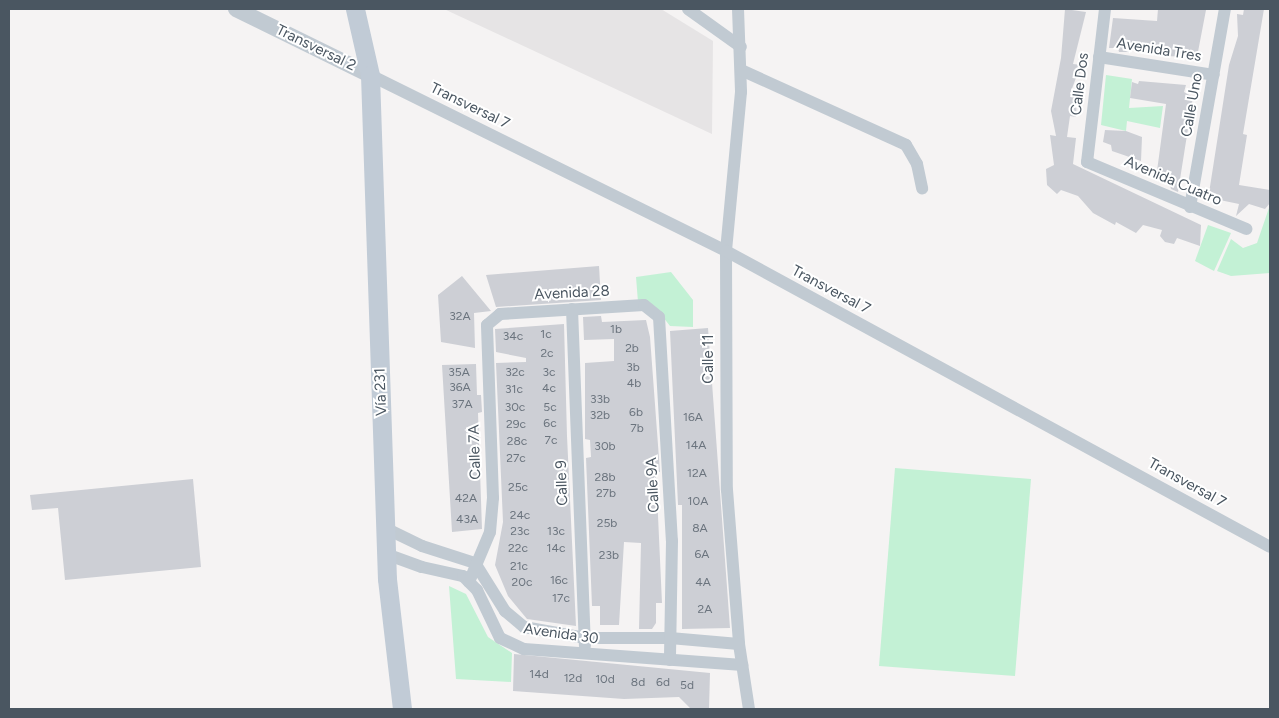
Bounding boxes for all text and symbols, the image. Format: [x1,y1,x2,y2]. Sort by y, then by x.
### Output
street label: Transversal 2 [273,21,359,75]
street label: Avenida Tres [1115,34,1203,66]
street label: Calle Dos [1067,52,1093,116]
street label: Calle Uno [1178,72,1206,138]
street label: Transversal 7 [427,79,513,133]
street label: Avenida Cuatro [1122,152,1224,210]
street label: Transversal 7 [789,262,873,318]
street label: Avenida 28 [534,282,610,304]
house number: 32A [449,310,471,324]
house number: 1b [610,323,622,337]
house number: 1c [540,328,552,342]
house number: 34c [503,330,523,344]
street label: Calle 11 [700,334,718,384]
house number: 2b [625,342,639,356]
house number: 2c [540,347,554,361]
house number: 3b [626,361,640,375]
house number: 35A [448,366,470,380]
house number: 32c [505,366,525,380]
house number: 3c [542,366,556,380]
street label: Vía 231 [371,368,391,416]
house number: 4b [627,377,641,391]
house number: 36A [449,381,471,395]
house number: 4c [542,382,556,396]
house number: 31c [505,383,523,397]
house number: 33b [590,393,610,407]
house number: 37A [451,398,473,412]
house number: 30c [505,401,525,415]
house number: 5c [543,401,557,415]
house number: 6b [629,406,643,420]
house number: 32b [590,409,610,423]
house number: 16A [683,411,703,425]
house number: 6c [543,417,557,431]
house number: 29c [506,418,526,432]
house number: 7b [630,422,644,436]
street label: Calle 7A [465,424,485,480]
house number: 7c [545,434,557,448]
house number: 28c [507,435,527,449]
house number: 14A [686,439,706,453]
house number: 30b [594,440,616,454]
house number: 27c [506,452,526,466]
street label: Transversal 7 [1145,454,1229,512]
street label: Calle 9A [643,457,663,513]
street label: Calle 9 [552,460,572,506]
house number: 12A [687,467,707,481]
house number: 28b [594,471,616,485]
house number: 25c [508,481,528,495]
house number: 27b [596,487,616,501]
house number: 42A [455,492,477,506]
house number: 10A [688,495,708,509]
house number: 24c [510,509,530,523]
house number: 43A [456,513,478,527]
house number: 25b [597,517,617,531]
house number: 8A [692,522,708,536]
house number: 23c [510,525,530,539]
house number: 13c [547,525,565,539]
house number: 22c [508,542,528,556]
house number: 14c [547,542,565,556]
house number: 6A [695,548,709,562]
house number: 23b [599,549,619,563]
house number: 21c [510,560,528,574]
house number: 16c [550,574,568,588]
house number: 20c [512,576,532,590]
house number: 4A [695,576,711,590]
house number: 17c [552,592,570,606]
house number: 2A [698,603,712,617]
street label: Avenida 30 [522,620,600,648]
house number: 14d [529,668,549,682]
house number: 12d [564,672,582,686]
house number: 10d [595,673,615,687]
house number: 8d [631,676,645,690]
house number: 6d [656,676,670,690]
house number: 5d [680,679,694,693]

